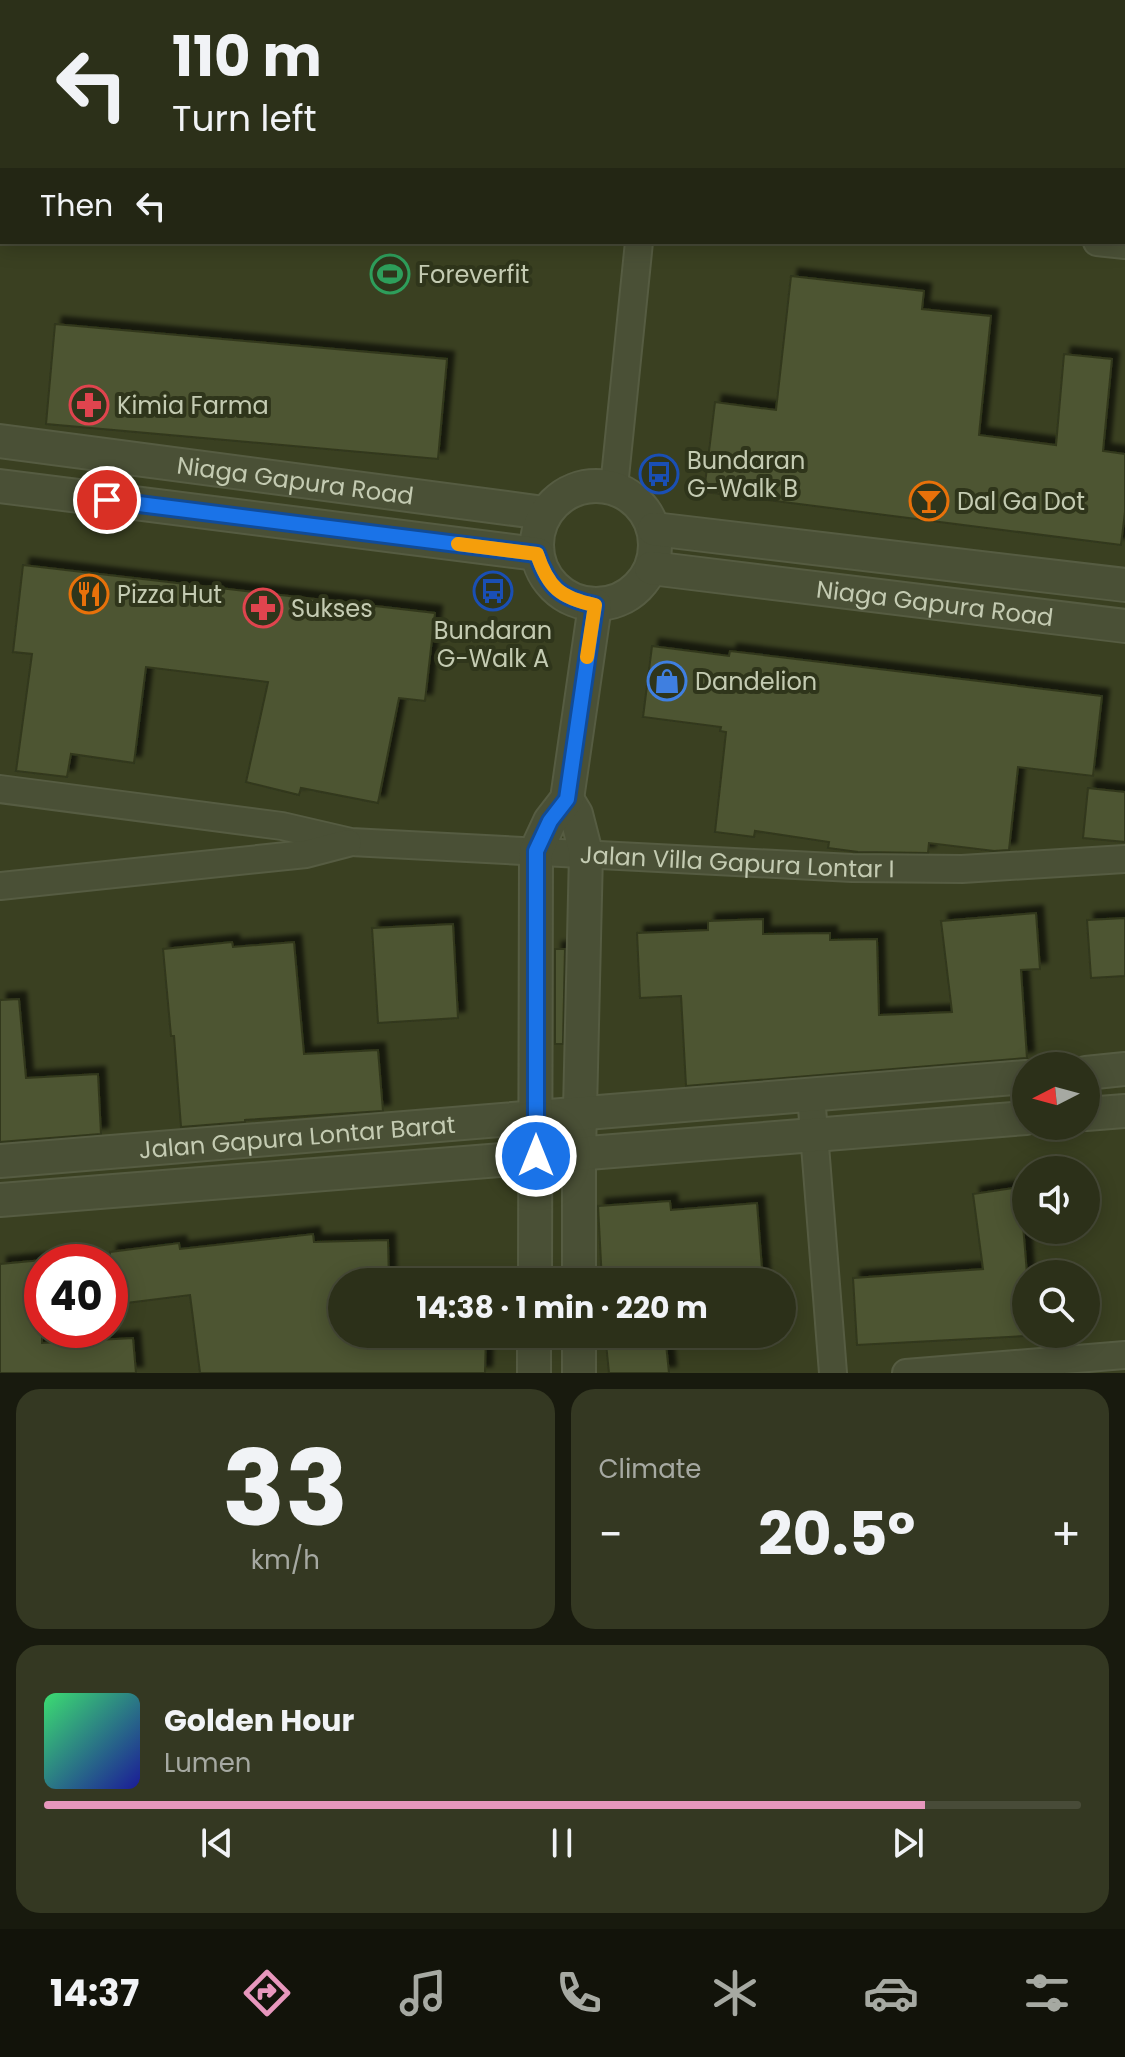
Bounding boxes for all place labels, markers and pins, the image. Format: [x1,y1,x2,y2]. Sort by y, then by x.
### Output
sports icon: Foreverfit [369,253,411,295]
place label: Foreverfit [418,258,529,291]
pharmacy icon: Kimia Farma [68,384,110,426]
place label: Kimia Farma [117,389,269,422]
place label: Bundaran G-Walk B [687,444,805,505]
bus stop icon: Bundaran G-Walk B [638,453,680,495]
pin [73,466,141,534]
bar icon: Dal Ga Dot [908,480,950,522]
place label: Dal Ga Dot [957,485,1085,518]
bus stop icon: Bundaran G-Walk A [472,570,514,612]
restaurant icon: Pizza Hut [68,573,110,615]
place label: Pizza Hut [117,578,222,611]
pharmacy icon: Sukses [242,587,284,629]
place label: Sukses [291,592,373,625]
place label: Bundaran G-Walk A [434,614,552,675]
shop icon: Dandelion [646,660,688,702]
place label: Dandelion [695,665,817,698]

